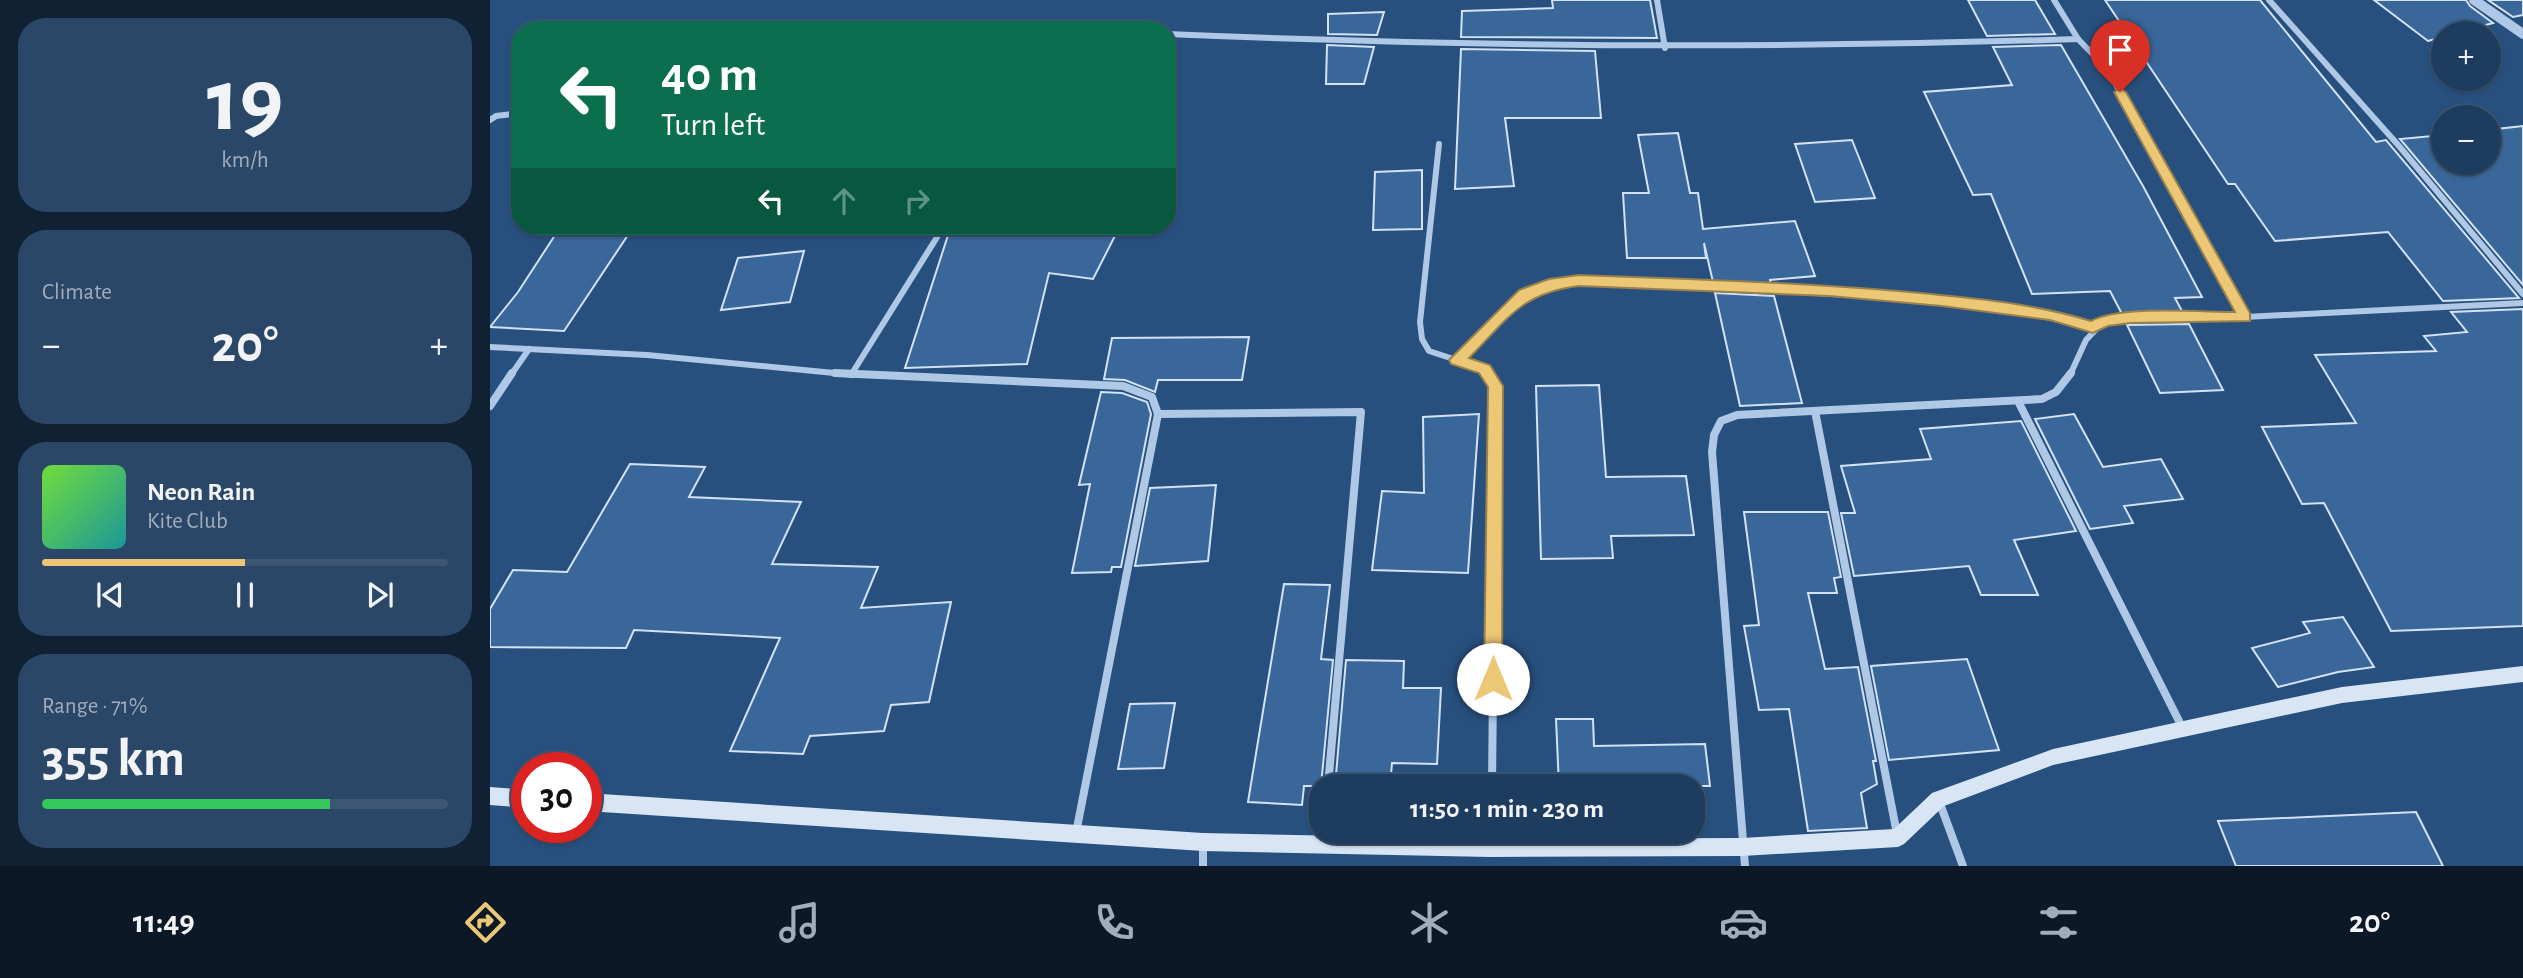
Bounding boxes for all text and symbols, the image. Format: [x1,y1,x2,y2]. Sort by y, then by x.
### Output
pin [2090,20,2150,92]
map controls [2431,21,2501,175]
button: + [2431,21,2501,91]
icon: arrive [2101,31,2139,69]
icon: left [546,49,637,140]
text: 40 m [661,51,758,100]
text: 19 [207,56,283,147]
button: − [2431,105,2501,175]
text: Turn left [661,109,765,141]
text: km/h [221,149,269,172]
icon: left [752,182,790,220]
icon: ahead [825,182,863,220]
icon: right [898,182,936,220]
text: Climate [42,281,112,304]
text: 20° [212,319,278,371]
text: − [42,327,60,365]
text: + [430,327,448,365]
text: Neon Rain [147,479,255,505]
text: Kite Club [147,510,228,533]
icon: previous [91,576,129,614]
icon: pause [226,576,264,614]
icon: next [361,576,399,614]
position arrow [1456,642,1530,716]
text: Range · 71% [42,695,148,718]
text: 355 km [42,733,185,785]
speed limit sign: 30 [511,752,602,843]
text: 11:50 · 1 min · 230 m [1410,796,1604,822]
icon: directions [461,898,510,947]
icon: music [775,898,824,947]
icon: phone [1090,898,1139,947]
icon: climate [1405,898,1454,947]
icon: car [1719,898,1768,947]
icon: filters [2034,898,2083,947]
text: 11:49 [133,906,195,938]
text: 20° [2349,906,2390,938]

